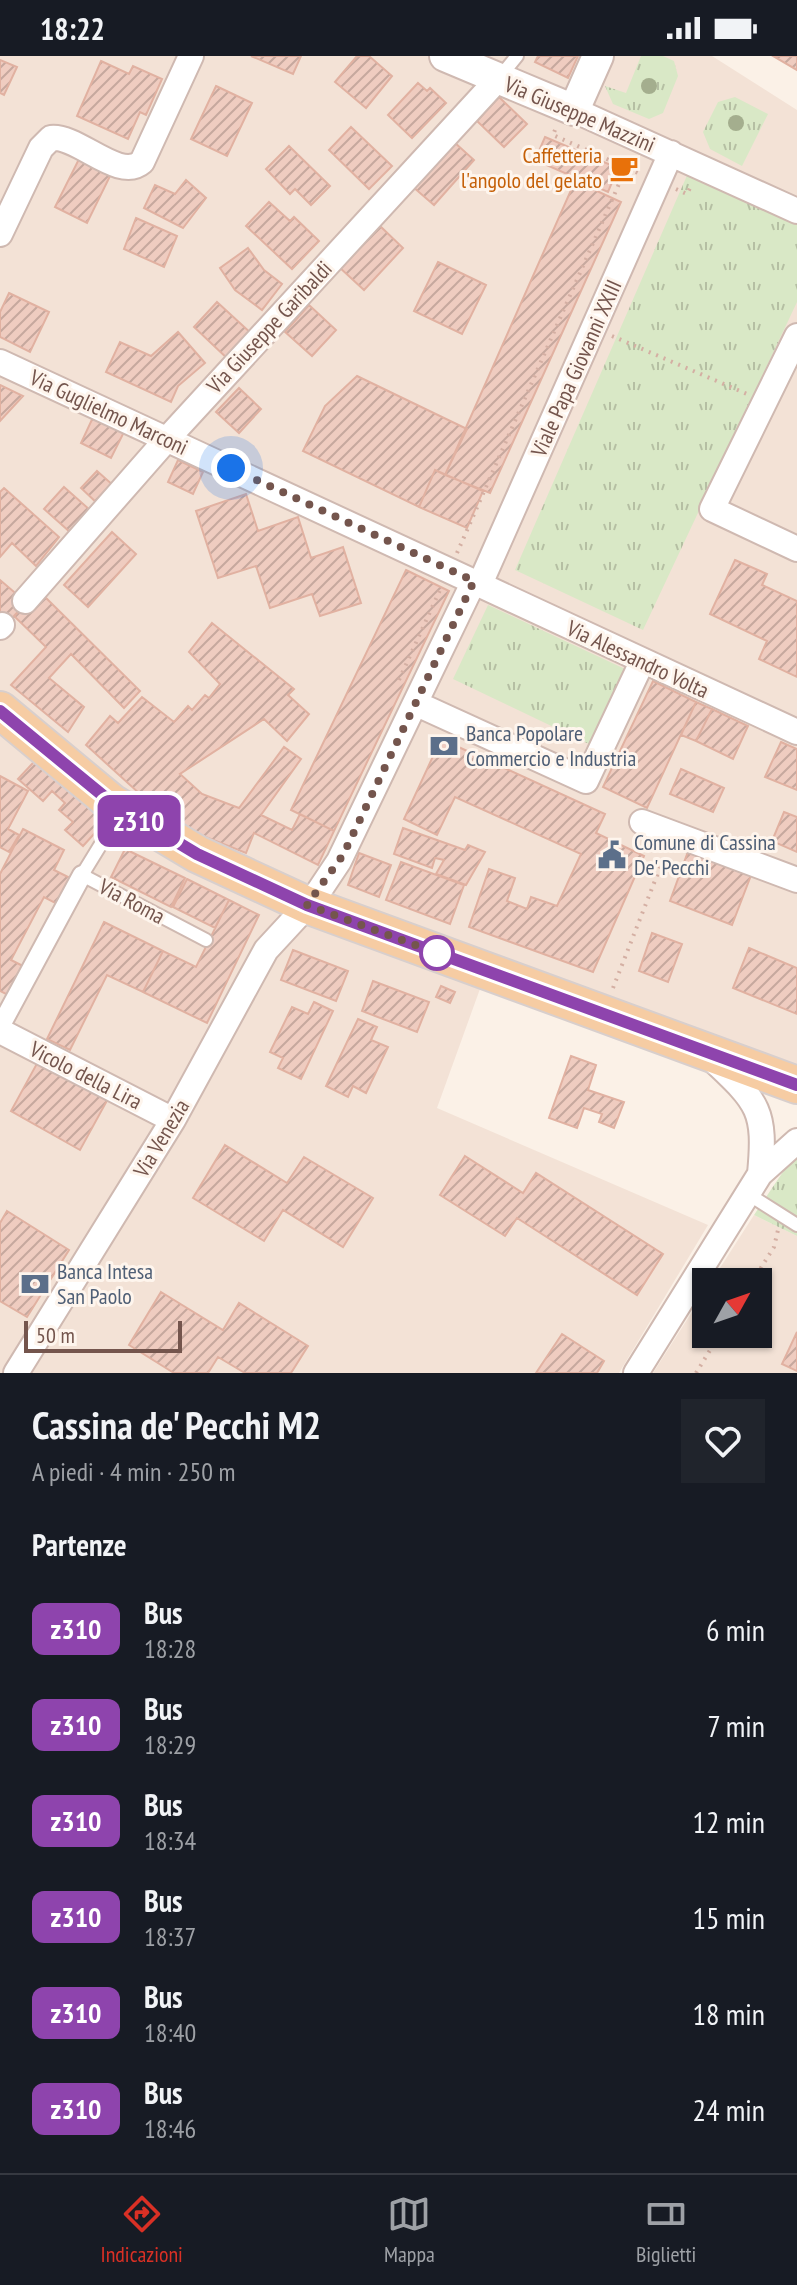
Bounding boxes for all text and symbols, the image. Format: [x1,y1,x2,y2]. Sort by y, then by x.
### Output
text: 18:22 [40,9,105,48]
street label: Via Giuseppe Mazzini [500,69,659,158]
place label: Caffetteria l'angolo del gelato [461,141,602,194]
cafe icon: Caffetteria l'angolo del gelato [609,153,639,183]
street label: Via Giuseppe Garibaldi [200,255,338,400]
street label: Viale Papa Giovanni XXIII [524,275,628,462]
street label: Via Guglielmo Marconi [25,363,192,461]
your location [211,448,251,488]
street label: Via Alessandro Volta [562,613,714,704]
place label: Banca Popolare Commercio e Industria [466,719,636,772]
bank icon: Banca Popolare Commercio e Industria [429,731,459,761]
line badge: z310 [83,795,195,847]
text: z310 [114,802,164,839]
place label: Comune di Cassina De' Pecchi [634,828,776,881]
public building icon: Comune di Cassina De' Pecchi [597,840,627,870]
street label: Via Roma [93,872,170,930]
unlabelled marker [420,936,454,970]
street label: Vicolo della Lira [24,1034,147,1115]
street label: Via Venezia [126,1094,195,1183]
place label: Banca Intesa San Paolo [57,1257,153,1310]
north arrow [692,1268,772,1348]
map controls [692,1268,772,1348]
bank icon: Banca Intesa San Paolo [20,1269,50,1299]
scale bar [24,1317,182,1353]
text: 50 m [36,1321,75,1349]
button: heart [681,1399,765,1483]
text: Cassina de' Pecchi M2 [32,1400,321,1449]
text: A piedi · 4 min · 250 m [32,1455,235,1488]
text: Partenze [32,1525,127,1564]
text: Bus [144,1593,183,1632]
text: z310 [51,1610,101,1647]
text: 6 min [706,1610,765,1649]
text: 18:28 [144,1632,196,1665]
text: Bus [144,1689,183,1728]
text: z310 [51,1706,101,1743]
text: 7 min [707,1706,765,1745]
text: 18:29 [144,1728,196,1761]
text: Bus [144,1785,183,1824]
text: z310 [51,1802,101,1839]
text: 12 min [692,1802,765,1841]
text: 18:34 [144,1824,196,1857]
text: Bus [144,1881,183,1920]
text: z310 [51,1898,101,1935]
text: 15 min [692,1898,765,1937]
text: 18:37 [144,1920,196,1953]
text: Bus [144,1977,183,2016]
text: z310 [51,1994,101,2031]
text: 18 min [692,1994,765,2033]
text: 18:40 [144,2016,196,2049]
text: Bus [144,2073,183,2112]
text: z310 [51,2090,101,2127]
text: 24 min [692,2090,765,2129]
text: 18:46 [144,2112,196,2145]
tab: Indicazioni [101,2192,183,2268]
tab: Mappa [384,2192,435,2268]
tab: Biglietti [636,2192,696,2268]

